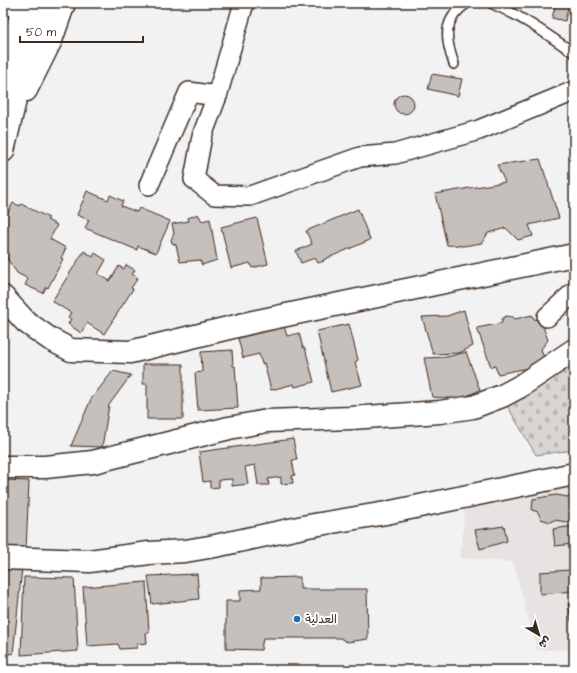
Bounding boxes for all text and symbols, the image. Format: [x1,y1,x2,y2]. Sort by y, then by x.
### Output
scale bar [20,18,143,44]
text: 50 m [26,24,57,41]
place label: العدلية [305,611,337,628]
marker: العدلية [292,614,302,624]
north arrow [519,615,559,655]
text: ش [535,633,554,652]

